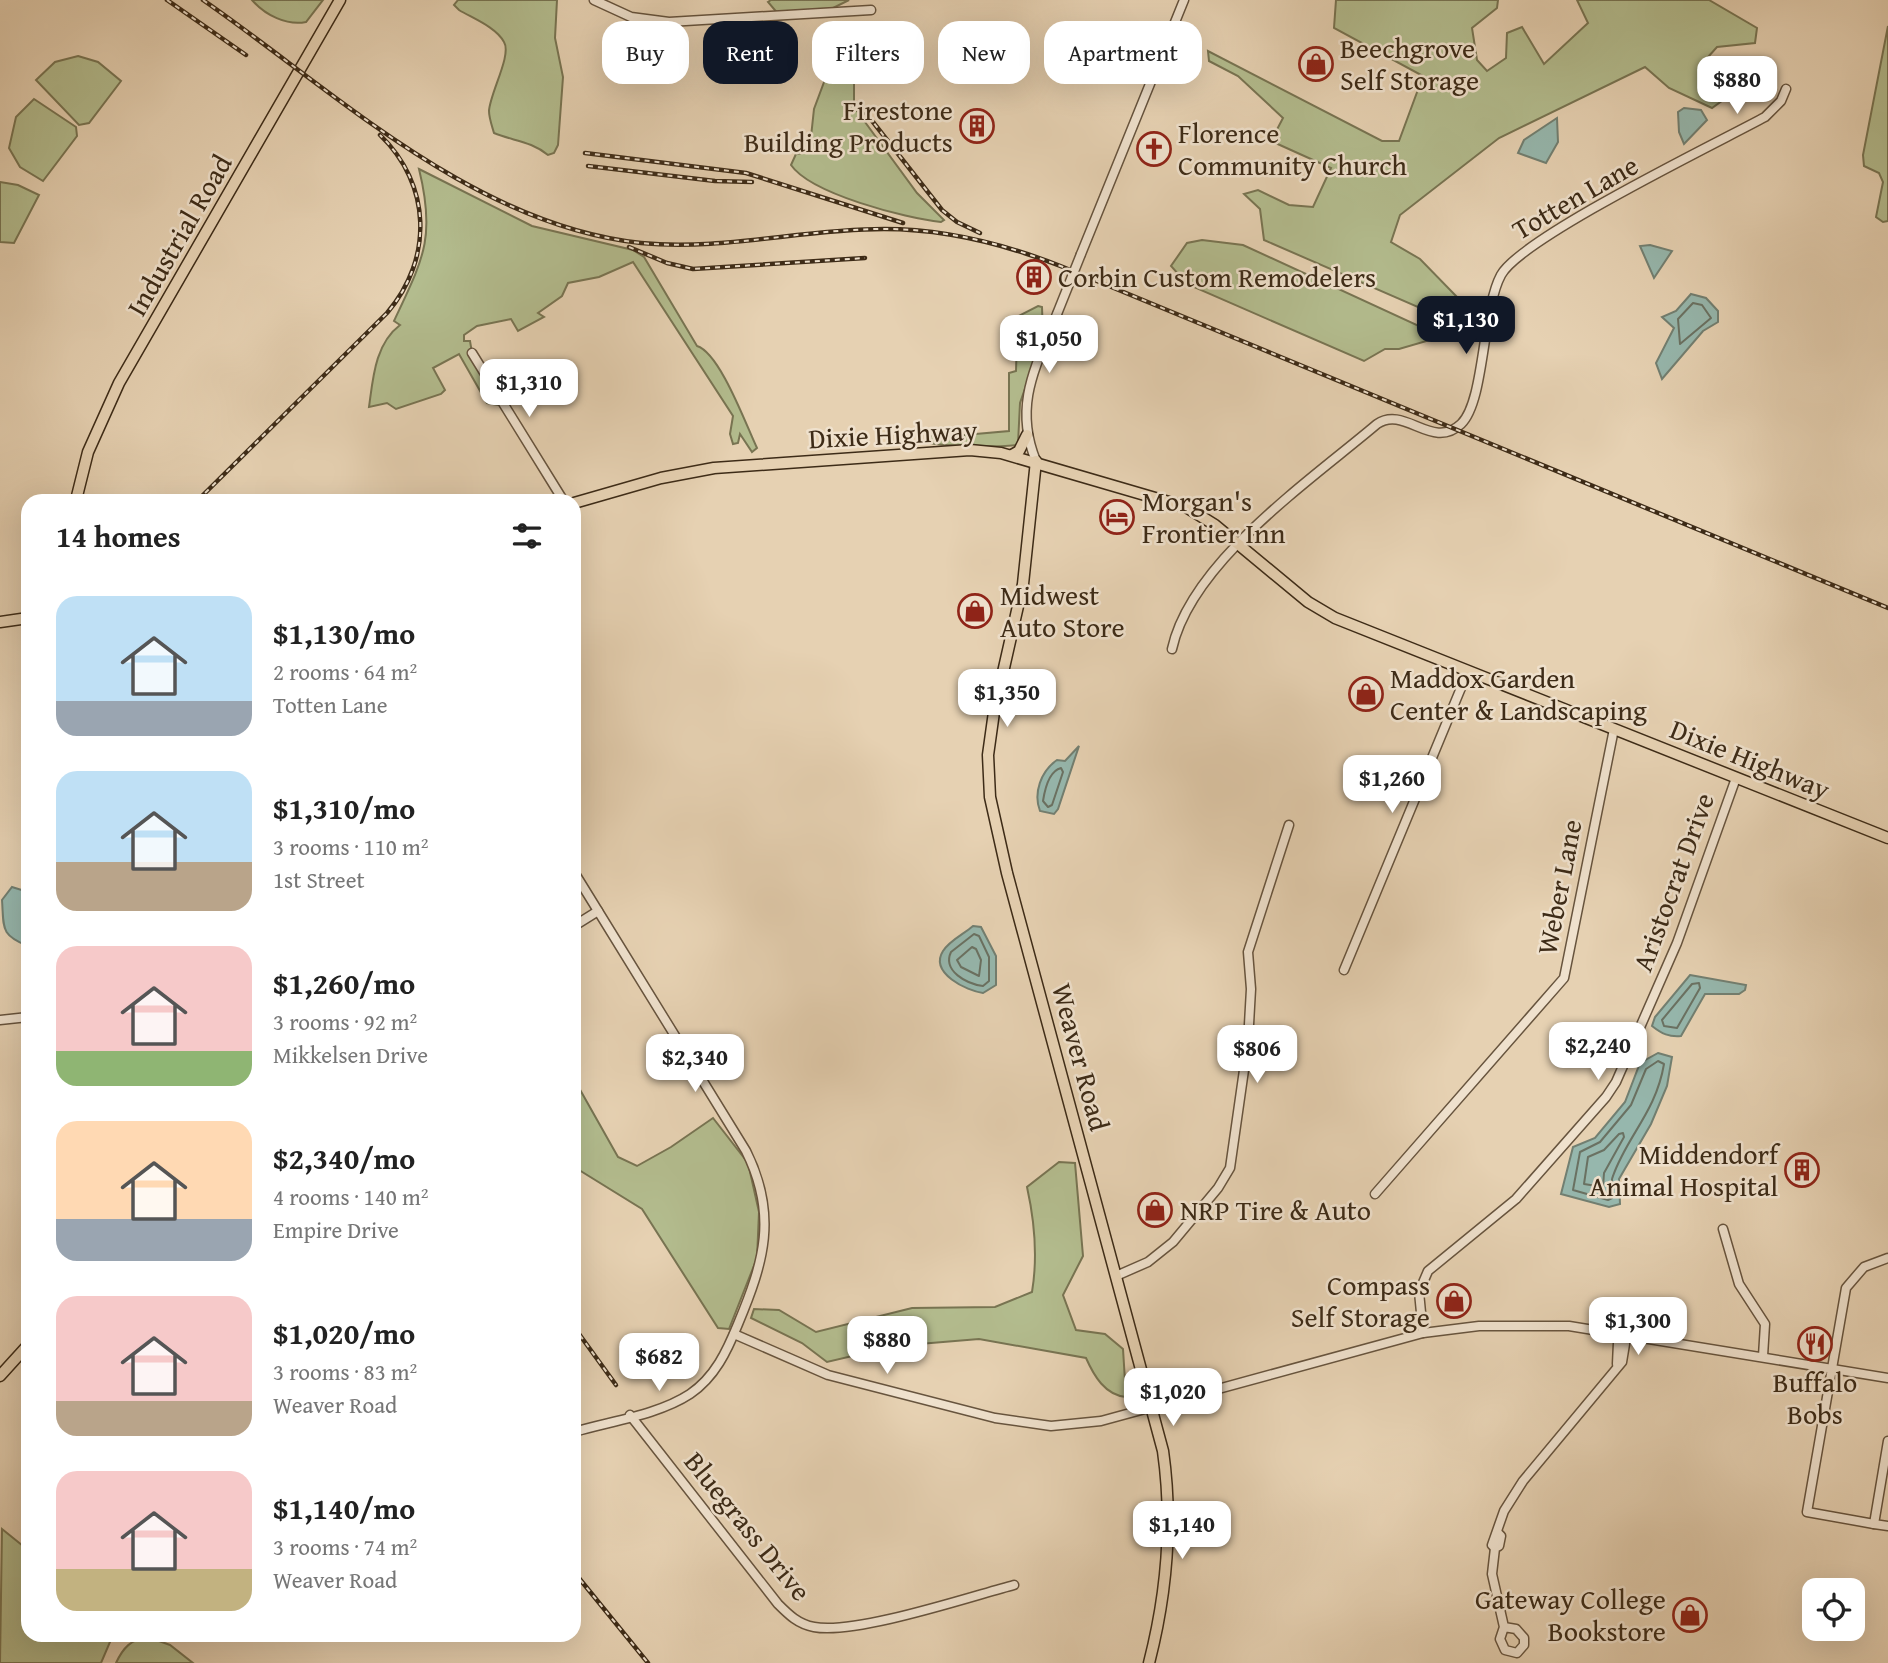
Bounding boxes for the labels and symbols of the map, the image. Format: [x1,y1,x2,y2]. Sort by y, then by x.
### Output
place label: Beechgrove Self Storage [1340,27,1479,100]
shop icon: Beechgrove Self Storage [1297,45,1335,83]
pin: $880 [1696,57,1778,116]
place label: Firestone Building Products [744,89,953,162]
building icon: Firestone Building Products [958,107,996,145]
place label: Florence Community Church [1178,112,1407,185]
church icon: Florence Community Church [1135,130,1173,168]
street label: Totten Lane [1504,144,1645,249]
street label: Industrial Road [116,146,242,323]
place label: Corbin Custom Remodelers [1058,256,1376,297]
building icon: Corbin Custom Remodelers [1015,258,1053,296]
pin: $1,130 [1409,296,1523,356]
pin: $1,050 [992,316,1106,375]
pin: $1,310 [472,360,586,419]
street label: Dixie Highway [808,409,978,458]
place label: Morgan's Frontier Inn [1142,480,1286,553]
hotel icon: Morgan's Frontier Inn [1098,498,1136,536]
place label: Midwest Auto Store [1000,574,1125,647]
shop icon: Midwest Auto Store [956,592,994,630]
place label: Maddox Garden Center & Landscaping [1390,657,1647,730]
pin: $1,350 [950,670,1064,729]
shop icon: Maddox Garden Center & Landscaping [1347,675,1385,713]
street label: Dixie Highway [1664,708,1836,809]
pin: $1,260 [1335,756,1449,815]
street label: Aristocrat Drive [1621,787,1724,977]
street label: Weber Lane [1525,816,1592,958]
street label: Weaver Road [1042,978,1121,1135]
pin: $2,240 [1541,1023,1655,1082]
pin: $806 [1216,1026,1298,1085]
pin: $2,340 [638,1034,752,1094]
place label: Middendorf Animal Hospital [1589,1133,1781,1206]
building icon: Middendorf Animal Hospital [1783,1151,1821,1189]
place label: NRP Tire & Auto [1180,1189,1371,1230]
shop icon: NRP Tire & Auto [1136,1191,1174,1229]
place label: Compass Self Storage [1291,1264,1430,1337]
shop icon: Compass Self Storage [1435,1282,1473,1320]
pin: $1,300 [1581,1298,1695,1357]
pin: $880 [846,1316,928,1376]
restaurant icon: Buffalo Bobs [1796,1325,1834,1363]
pin: $682 [618,1334,700,1393]
place label: Buffalo Bobs [1773,1361,1857,1434]
pin: $1,020 [1116,1368,1230,1428]
street label: Bluegrass Drive [675,1442,821,1609]
pin: $1,140 [1125,1502,1239,1561]
place label: Gateway College Bookstore [1475,1578,1666,1651]
shop icon: Gateway College Bookstore [1671,1596,1709,1634]

